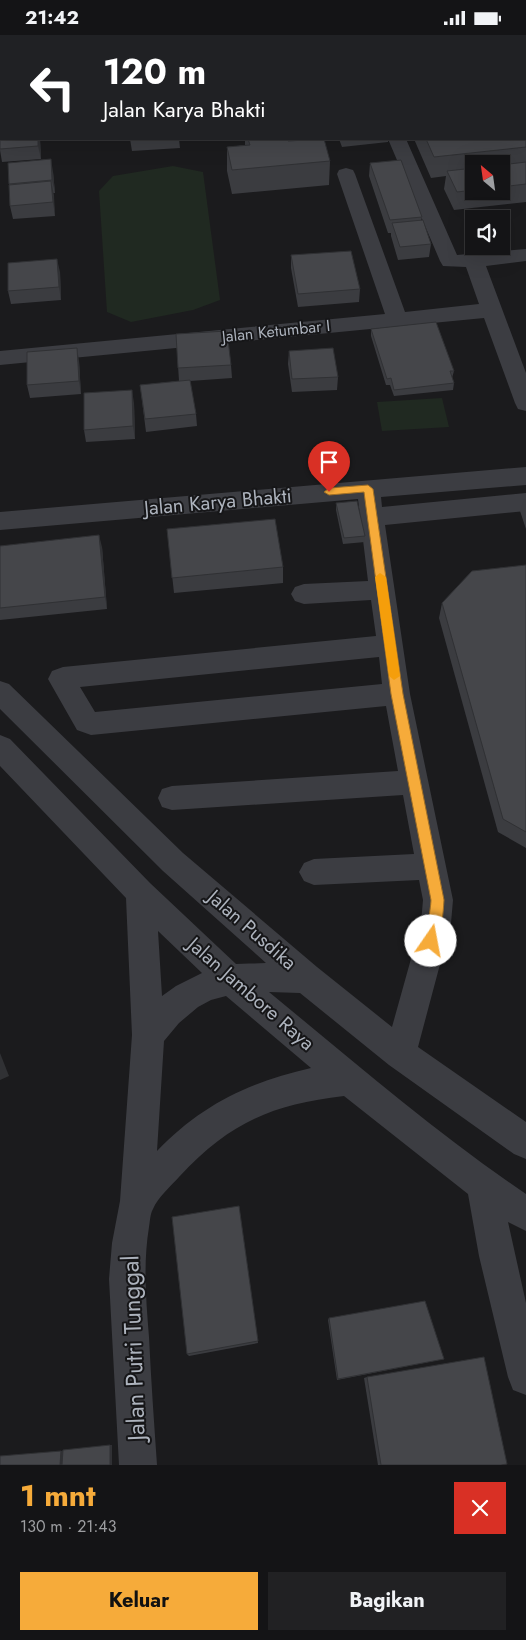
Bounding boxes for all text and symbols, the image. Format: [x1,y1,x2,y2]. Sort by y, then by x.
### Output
text: 21:42 [25,4,79,31]
text: 120 m [103,47,206,97]
icon: left [20,55,85,120]
text: Jalan Karya Bhakti [103,93,266,125]
north arrow [465,155,510,200]
map controls [465,155,510,255]
button: sound [465,210,510,255]
street label: Jalan Ketumbar I [219,314,331,348]
pin [308,441,350,492]
icon: arrive [315,448,343,476]
street label: Jalan Karya Bhakti [140,481,293,523]
street label: Jalan Pusdika [199,881,303,977]
position arrow [404,914,456,966]
street label: Jalan Jambore Raya [179,929,321,1057]
street label: Jalan Putri Tunggal [112,1255,154,1444]
text: 1 mnt [20,1474,96,1517]
button: close [454,1482,506,1534]
text: 130 m · 21:43 [20,1515,116,1538]
button: Keluar [20,1572,258,1630]
button: Bagikan [268,1572,506,1630]

